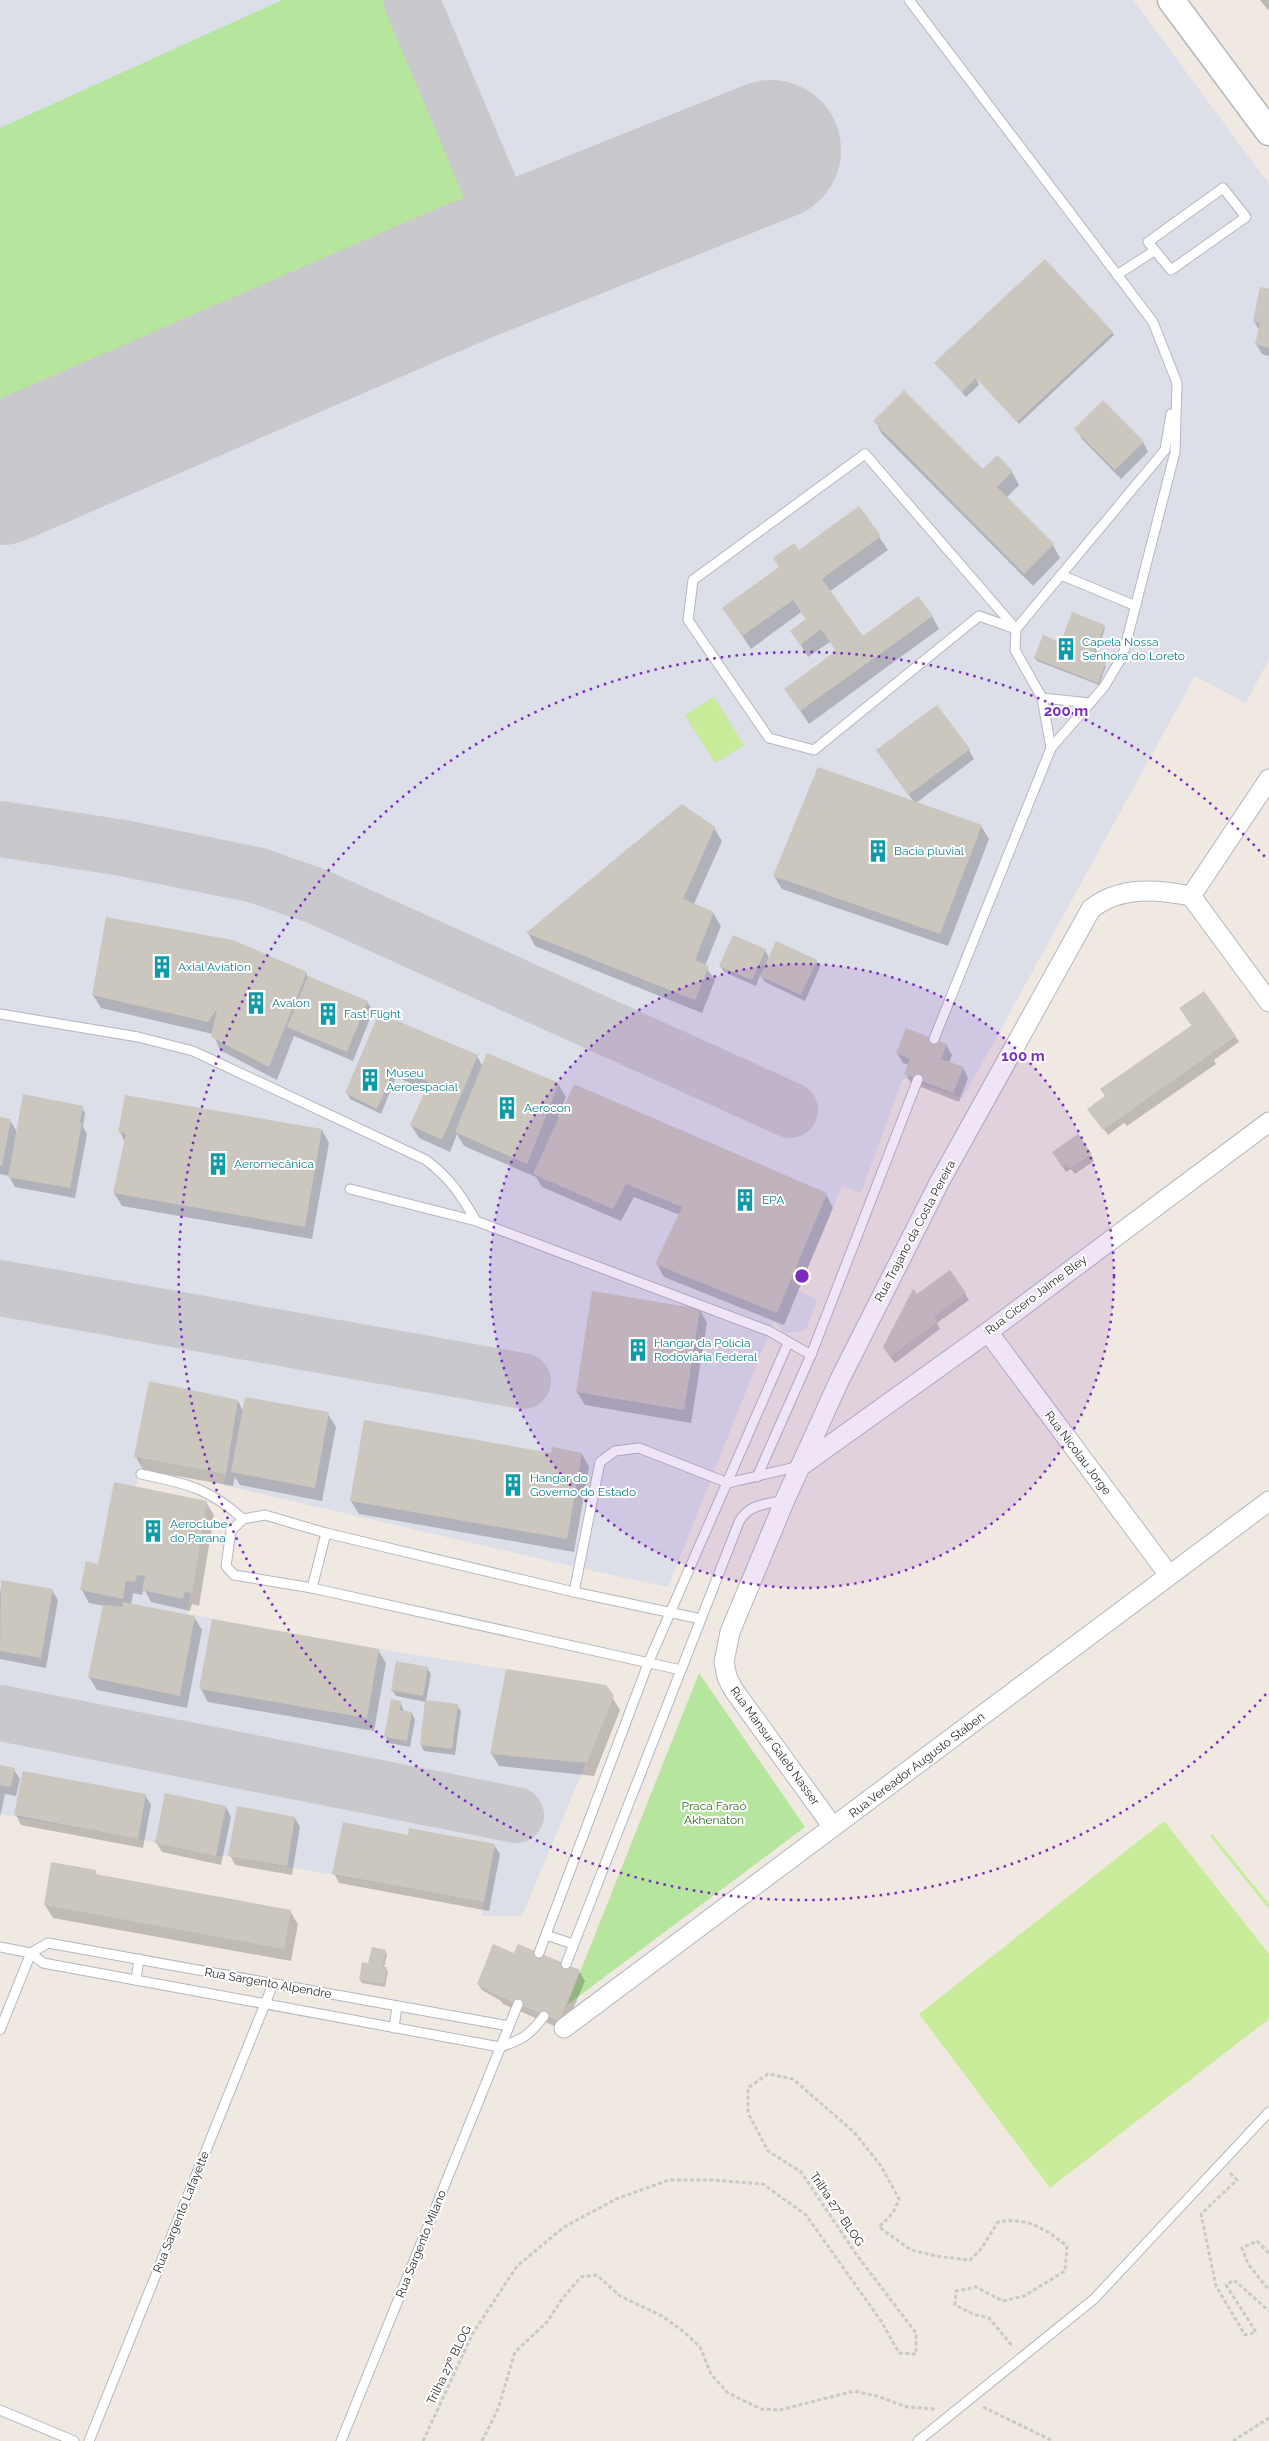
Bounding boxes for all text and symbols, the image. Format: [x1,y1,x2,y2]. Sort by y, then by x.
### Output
place label: Capela Nossa Senhora do Loreto [1082,635,1185,663]
building icon: Capela Nossa Senhora do Loreto [1053,636,1079,662]
text: 200 m [1044,702,1088,720]
building icon: Bacia pluvial [865,838,891,864]
place label: Bacia pluvial [894,844,965,858]
building icon: Axial Aviation [149,954,175,980]
place label: Axial Aviation [178,960,251,974]
building icon: Avalon [243,990,269,1016]
place label: Avalon [272,996,310,1010]
building icon: Fast Flight [315,1001,341,1027]
place label: Fast Flight [344,1007,401,1021]
text: 100 m [1001,1047,1045,1065]
place label: Museu Aeroespacial [386,1066,459,1094]
building icon: Museu Aeroespacial [357,1067,383,1093]
building icon: Aerocon [494,1095,520,1121]
place label: Aerocon [524,1101,571,1115]
building icon: Aeromecânica [205,1151,231,1177]
place label: Aeromecânica [234,1157,314,1171]
street label: Rua Trajano da Costa Pereira [872,1158,958,1304]
building icon: EPA [732,1187,758,1213]
place label: EPA [762,1193,784,1207]
street label: Rua Cícero Jaime Bley [983,1252,1090,1338]
centre of rings [793,1267,811,1285]
place label: Hangar da Polícia Rodoviária Federal [654,1336,758,1364]
building icon: Hangar da Polícia Rodoviária Federal [625,1337,651,1363]
street label: Rua Nicolau Jorge [1042,1408,1114,1498]
place label: Hangar do Governo do Estado [530,1471,636,1499]
building icon: Hangar do Governo do Estado [500,1472,526,1498]
place label: Aeroclube do Parana [170,1517,228,1545]
building icon: Aeroclube do Parana [140,1518,166,1544]
street label: Rua Mansur Galeb Nasser [727,1684,823,1809]
street label: Rua Vereador Augusto Staben [846,1709,988,1821]
park label: Praca Faraó Akhenaton [681,1799,747,1827]
street label: Rua Sargento Alpendre [203,1965,333,2001]
street label: Rua Sargento Lafayette [150,2149,212,2275]
street label: Trilha 27º BLOG [807,2169,867,2249]
street label: Rua Sargento Milano [393,2188,449,2300]
street label: Trilha 27º BLOG [424,2323,474,2407]

